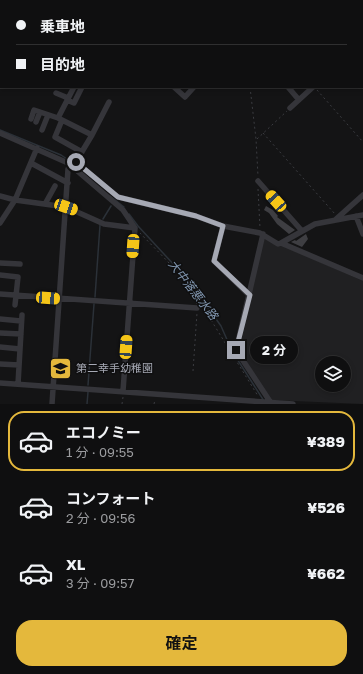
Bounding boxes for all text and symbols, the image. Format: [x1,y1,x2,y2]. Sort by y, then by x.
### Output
text: 乗車地 [40,17,85,35]
text: 目的地 [40,55,85,73]
route start [67,153,85,171]
car [264,188,288,214]
car [53,197,79,217]
car [126,234,140,258]
water label: 大中落悪水路 [165,257,222,323]
car [36,291,60,305]
car [119,335,133,359]
callout: 2 分 [250,336,298,364]
route end [227,341,245,359]
text: 2 分 [262,342,286,358]
school or university icon: 第二幸手幼稚園 [48,355,74,381]
map controls [315,356,351,392]
button: layers [315,356,351,392]
place label: 第二幸手幼稚園 [76,361,153,374]
icon: car [18,423,54,459]
text: エコノミー [66,423,141,441]
text: ¥389 [307,432,345,450]
text: 1 分 · 09:55 [66,444,134,460]
icon: car [18,489,54,525]
text: コンフォート [66,489,156,507]
text: ¥526 [307,498,345,516]
text: 2 分 · 09:56 [66,510,135,526]
icon: car [18,555,54,591]
text: XL [66,555,85,573]
text: ¥662 [307,564,345,582]
text: 3 分 · 09:57 [66,575,135,591]
button: 確定 [16,620,347,666]

